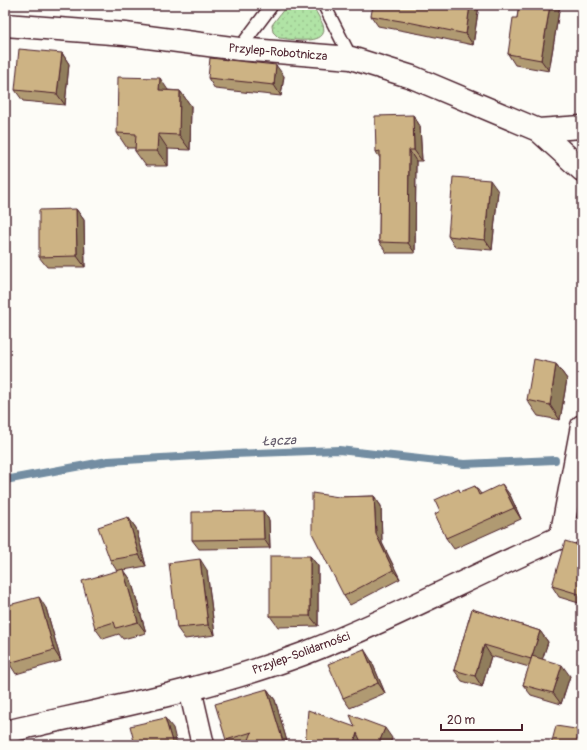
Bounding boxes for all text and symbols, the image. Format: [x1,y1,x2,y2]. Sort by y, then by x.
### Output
street label: Przylep-Robotnicza [228,41,328,64]
water label: Łącza [262,432,297,450]
street label: Przylep-Solidarności [250,629,352,678]
scale bar [441,706,522,732]
text: 20 m [447,713,476,728]

